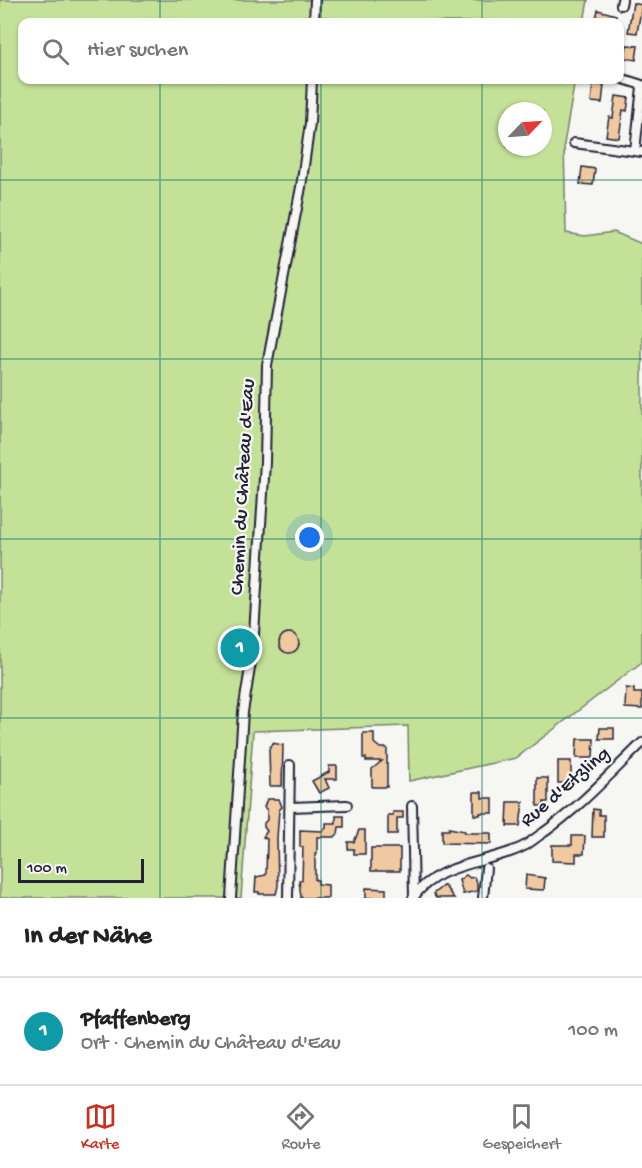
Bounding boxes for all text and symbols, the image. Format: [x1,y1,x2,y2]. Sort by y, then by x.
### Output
search box [18,18,624,84]
icon: search [39,35,72,68]
text: Hier suchen [87,38,188,64]
north arrow [498,102,552,156]
street label: Chemin du Château d'Eau [227,378,261,596]
your location [295,523,324,552]
pin: 1 [220,626,260,670]
street label: Rue d'Etzling [517,743,615,833]
scale bar [18,856,144,884]
text: 100 m [27,860,67,879]
text: In der Nähe [24,922,152,953]
text: Pfaffenberg [81,1007,191,1033]
text: 1 [39,1020,48,1043]
text: 100 m [568,1020,618,1043]
text: Ort · Chemin du Château d'Eau [81,1033,341,1056]
tab: Karte [81,1100,119,1155]
tab: Route [281,1100,320,1155]
tab: Gespeichert [483,1100,561,1155]

